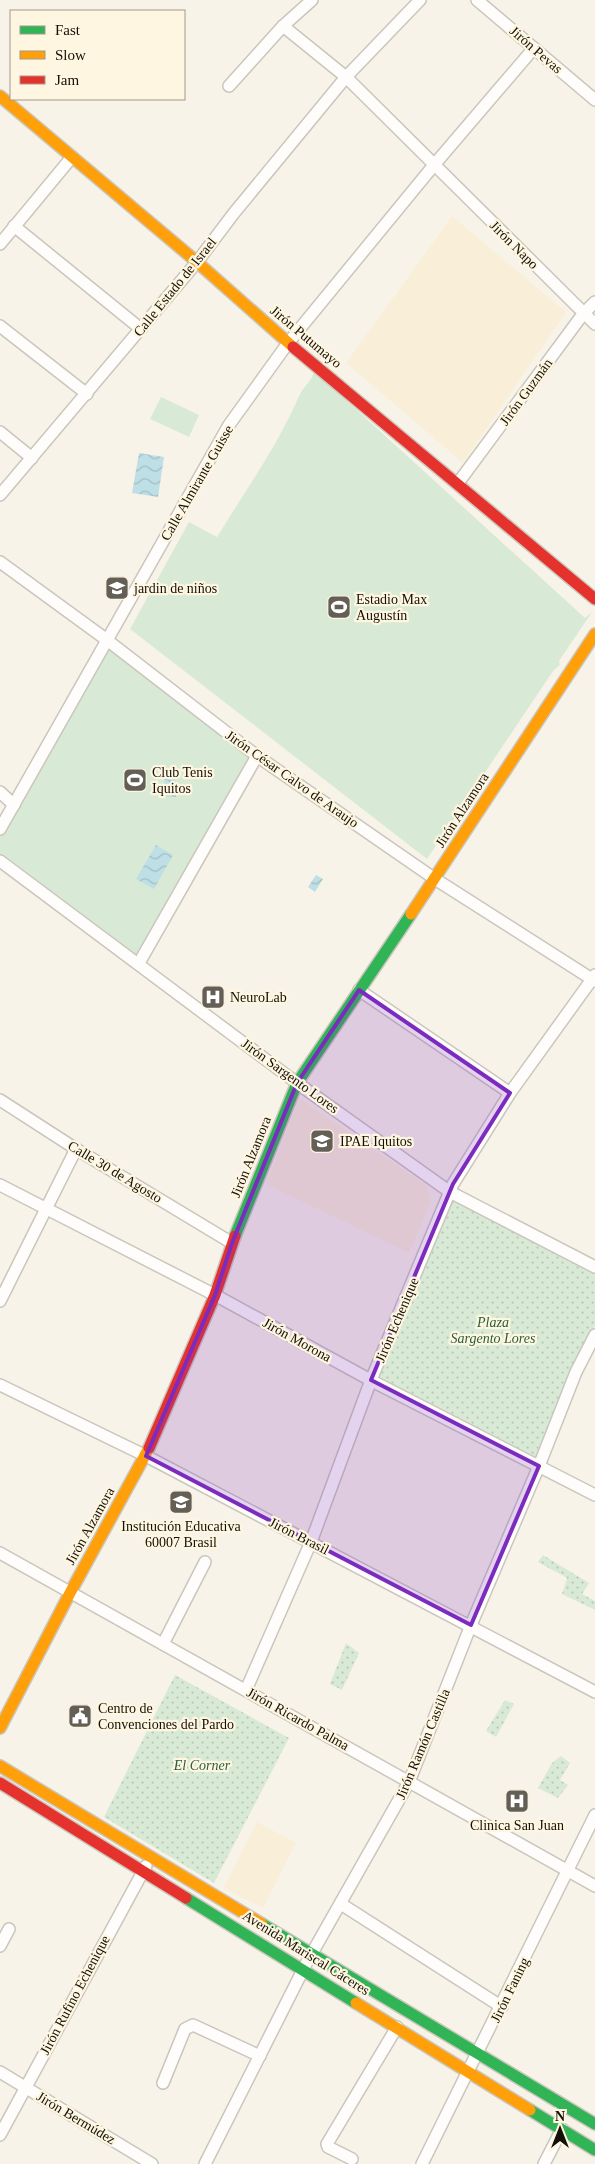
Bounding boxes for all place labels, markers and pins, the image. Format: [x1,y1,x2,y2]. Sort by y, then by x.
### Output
school or university icon: jardin de niños [104,575,130,601]
place label: jardin de niños [133,581,217,596]
place label: Estadio Max Augustín [356,592,427,623]
sports icon: Estadio Max Augustín [326,594,352,620]
place label: Club Tenis Iquitos [152,765,213,796]
sports icon: Club Tenis Iquitos [122,767,148,793]
hospital icon: NeuroLab [200,984,226,1010]
place label: NeuroLab [230,990,287,1005]
school or university icon: IPAE Iquitos [309,1128,335,1154]
place label: IPAE Iquitos [340,1134,412,1149]
school or university icon: Institución Educativa 60007 Brasil [168,1489,194,1515]
place label: Institución Educativa 60007 Brasil [121,1519,241,1550]
place label: Centro de Convenciones del Pardo [98,1701,234,1732]
public building icon: Centro de Convenciones del Pardo [67,1703,93,1729]
hospital icon: Clinica San Juan [504,1788,530,1814]
place label: Clinica San Juan [470,1818,564,1833]

